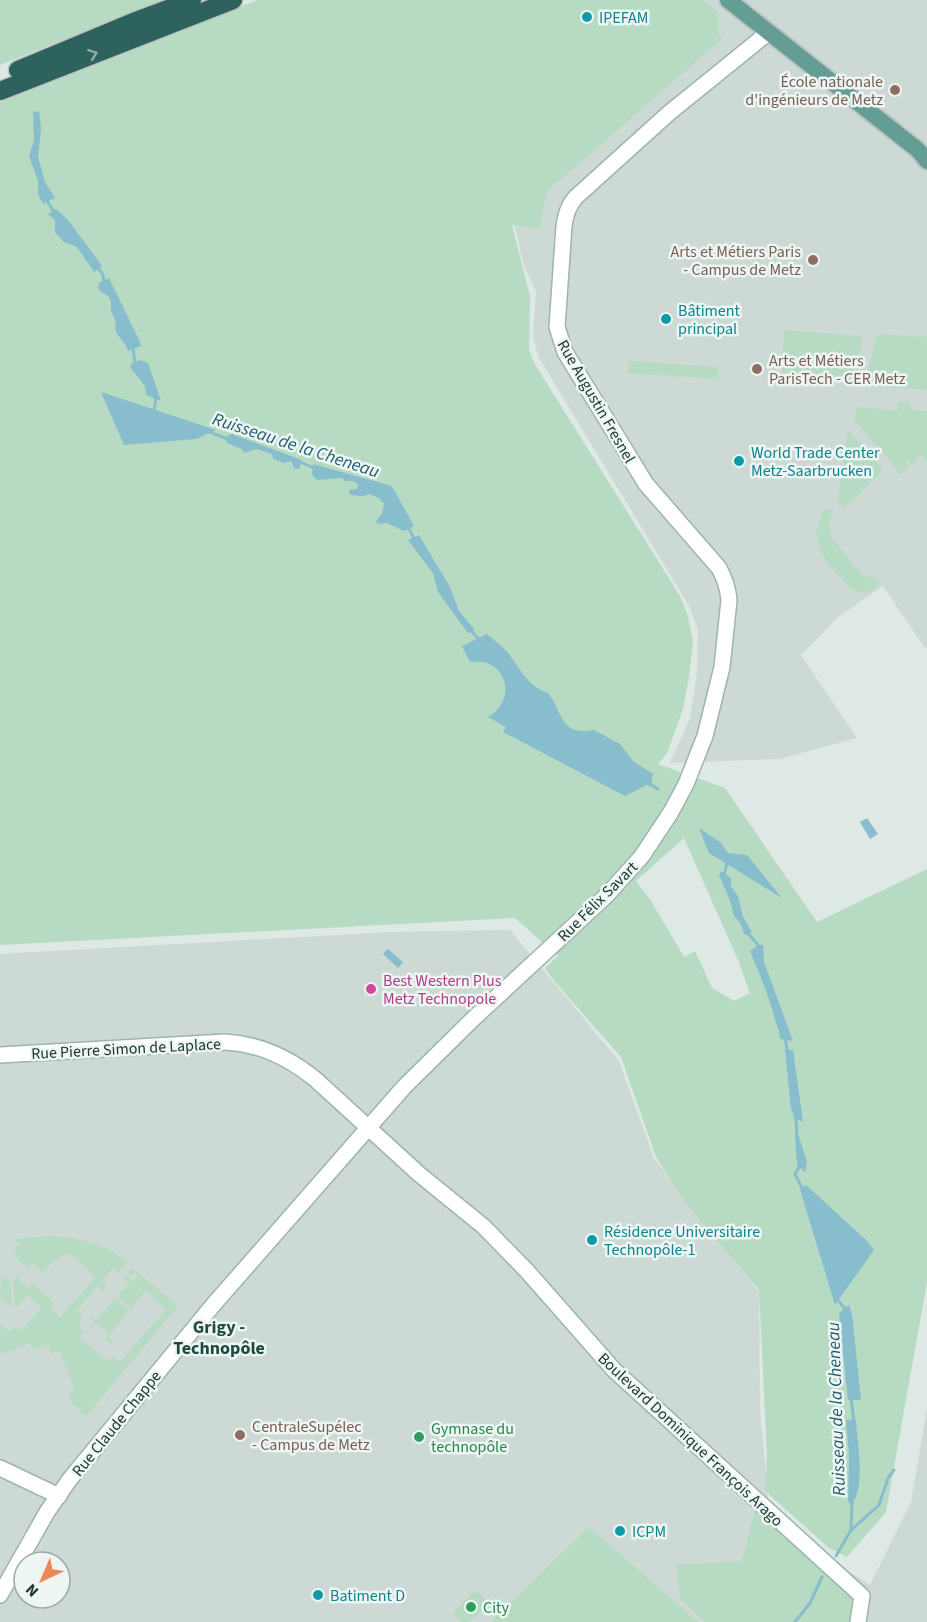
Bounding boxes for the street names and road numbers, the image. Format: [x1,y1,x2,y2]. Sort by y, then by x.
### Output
street label: Rue Augustin Fresnel [552,336,640,467]
street label: Rue Félix Savart [553,856,643,947]
street label: Rue Pierre Simon de Laplace [31,1033,222,1065]
street label: Boulevard Dominique François Arago [593,1348,788,1532]
street label: Rue Claude Chappe [67,1366,166,1481]

